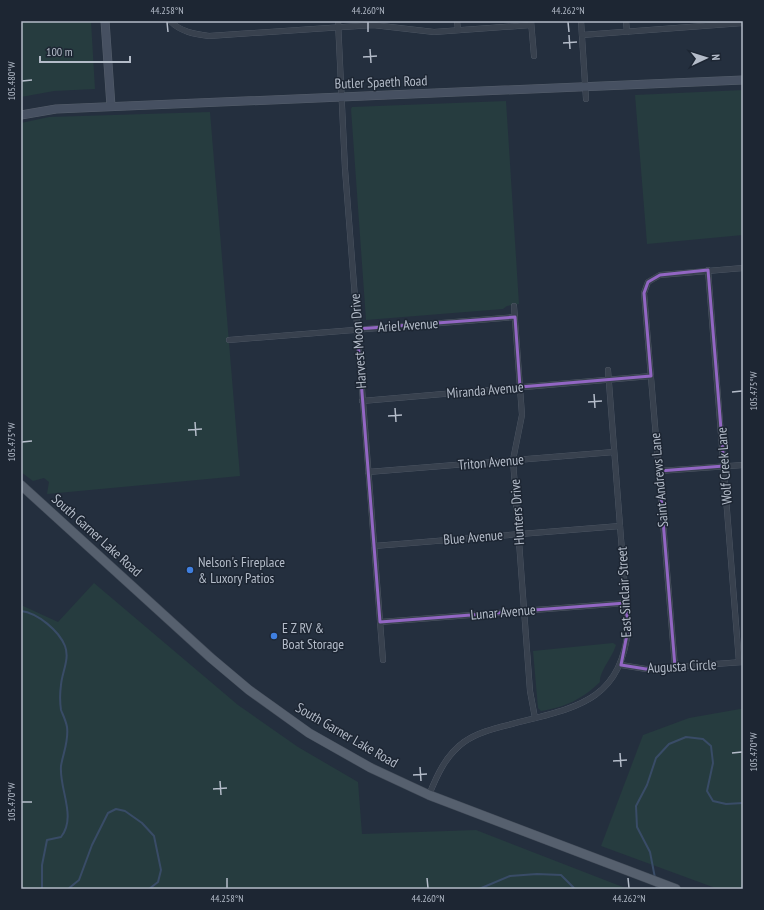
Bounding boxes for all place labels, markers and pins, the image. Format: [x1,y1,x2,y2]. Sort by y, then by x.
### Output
place label: Nelson's Fireplace & Luxory Patios [198,553,285,587]
marker: Nelson's Fireplace & Luxory Patios [185,565,195,575]
place label: E Z RV & Boat Storage [282,619,344,653]
marker: E Z RV & Boat Storage [269,631,279,641]

